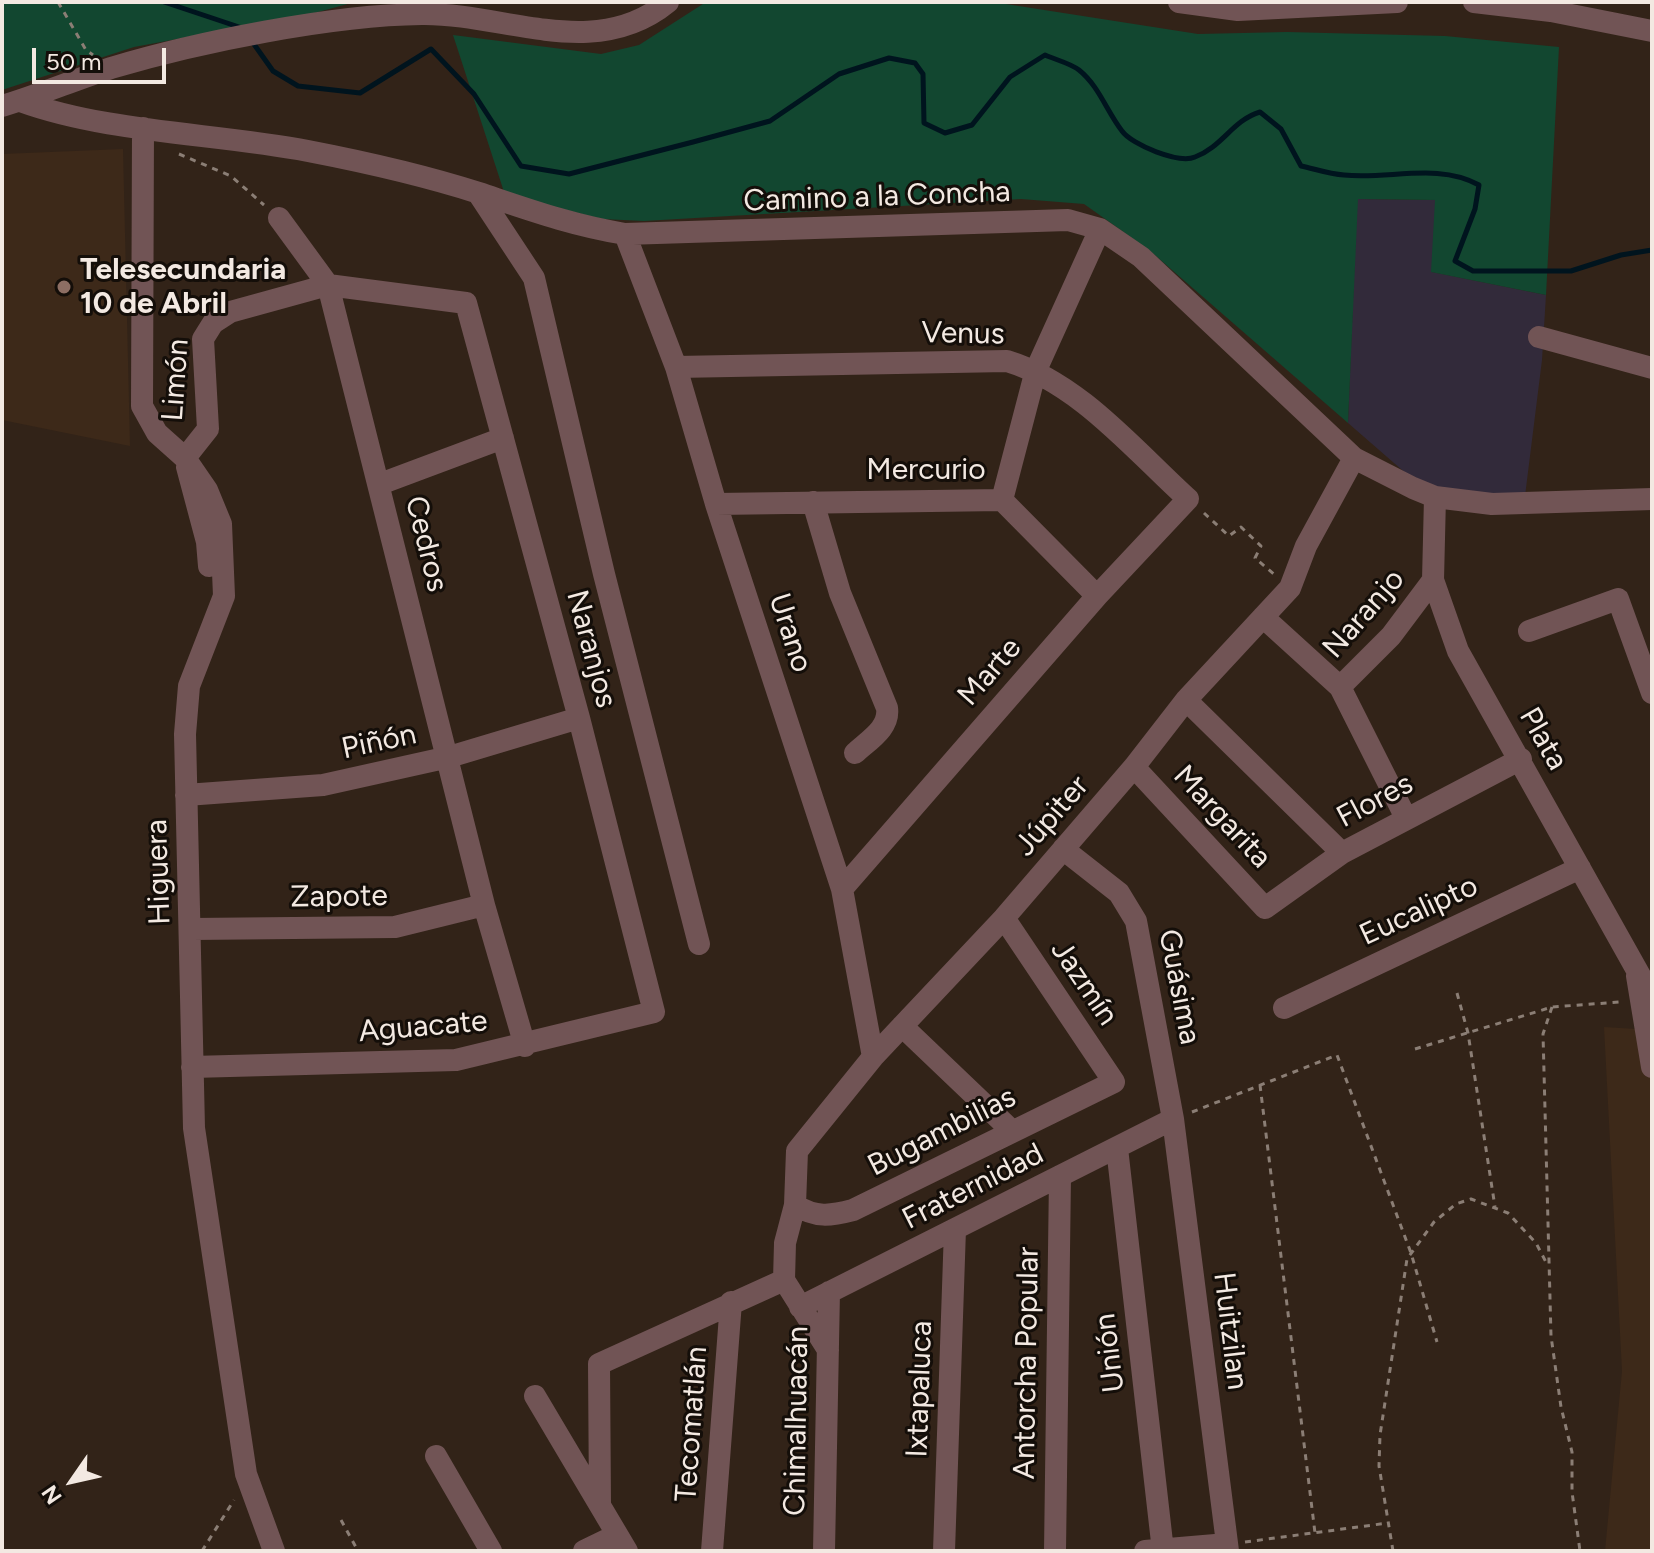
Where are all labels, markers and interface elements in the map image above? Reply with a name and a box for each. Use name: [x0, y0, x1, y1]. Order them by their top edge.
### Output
scale bar: [36, 32, 170, 82]
text: 50 m: [46, 47, 102, 76]
street label: Camino a la Concha: [743, 174, 1011, 220]
place label: Telesecundaria 10 de Abril: [80, 252, 286, 322]
marker: Telesecundaria 10 de Abril: [55, 278, 73, 296]
street label: Venus: [921, 315, 1005, 353]
street label: Limón: [155, 338, 197, 422]
street label: Mercurio: [866, 452, 986, 488]
street label: Cedros: [397, 493, 455, 595]
street label: Naranjo: [1316, 562, 1412, 666]
street label: Naranjos: [558, 586, 624, 712]
street label: Urano: [760, 589, 820, 677]
street label: Marte: [951, 631, 1029, 713]
street label: Plata: [1511, 701, 1575, 777]
street label: Piñón: [338, 717, 420, 767]
street label: Margarita: [1165, 758, 1279, 876]
street label: Flores: [1331, 766, 1419, 836]
street label: Júpiter: [1007, 768, 1097, 864]
street label: Higuera: [139, 819, 179, 925]
street label: Eucalipto: [1354, 868, 1484, 954]
street label: Zapote: [290, 878, 388, 916]
street label: Guásima: [1150, 926, 1208, 1048]
street label: Jazmín: [1043, 934, 1125, 1032]
street label: Aguacate: [357, 1003, 489, 1051]
street label: Bugambilias: [862, 1079, 1022, 1185]
street label: Fraternidad: [896, 1136, 1050, 1238]
street label: Antorcha Popular: [1007, 1246, 1047, 1480]
street label: Huitzilan: [1205, 1270, 1255, 1392]
street label: Unión: [1087, 1312, 1133, 1394]
street label: Ixtapaluca: [900, 1320, 940, 1458]
street label: Chimalhuacán: [777, 1326, 817, 1516]
street label: Tecomatlán: [669, 1345, 715, 1503]
north arrow: [32, 1441, 112, 1521]
text: N: [36, 1480, 68, 1509]

